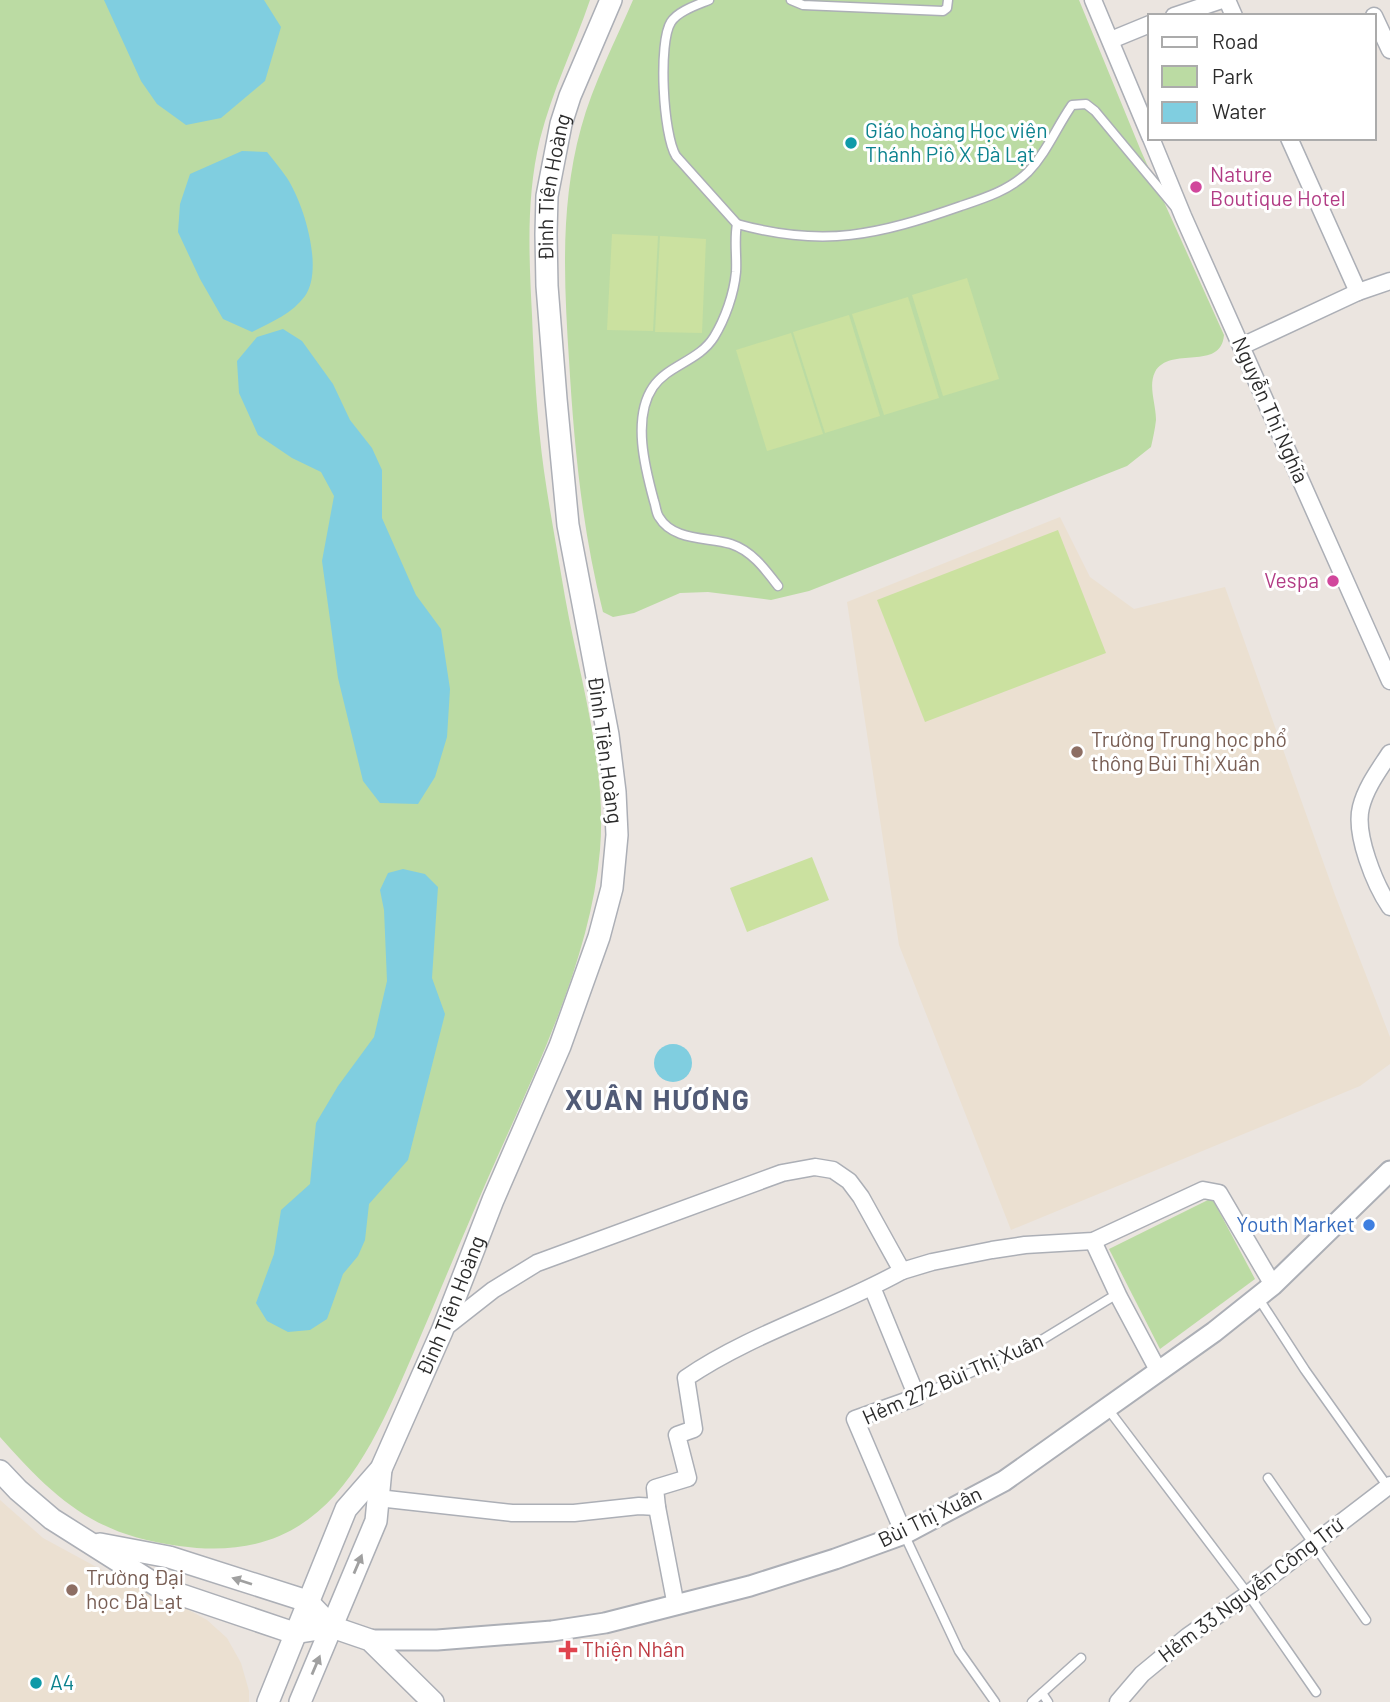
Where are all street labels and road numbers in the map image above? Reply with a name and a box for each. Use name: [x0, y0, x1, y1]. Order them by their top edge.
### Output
street label: Đinh Tiên Hoàng: [532, 110, 575, 261]
street label: Nguyễn Thị Nghĩa: [1228, 332, 1315, 486]
street label: Đinh Tiên Hoàng: [584, 674, 629, 825]
street label: Đinh Tiên Hoàng: [410, 1232, 489, 1379]
street label: Hẻm 272 Bùi Thị Xuân: [858, 1326, 1047, 1429]
street label: Bùi Thị Xuân: [873, 1480, 985, 1551]
street label: Hẻm 33 Nguyễn Công Trứ: [1152, 1511, 1348, 1667]

